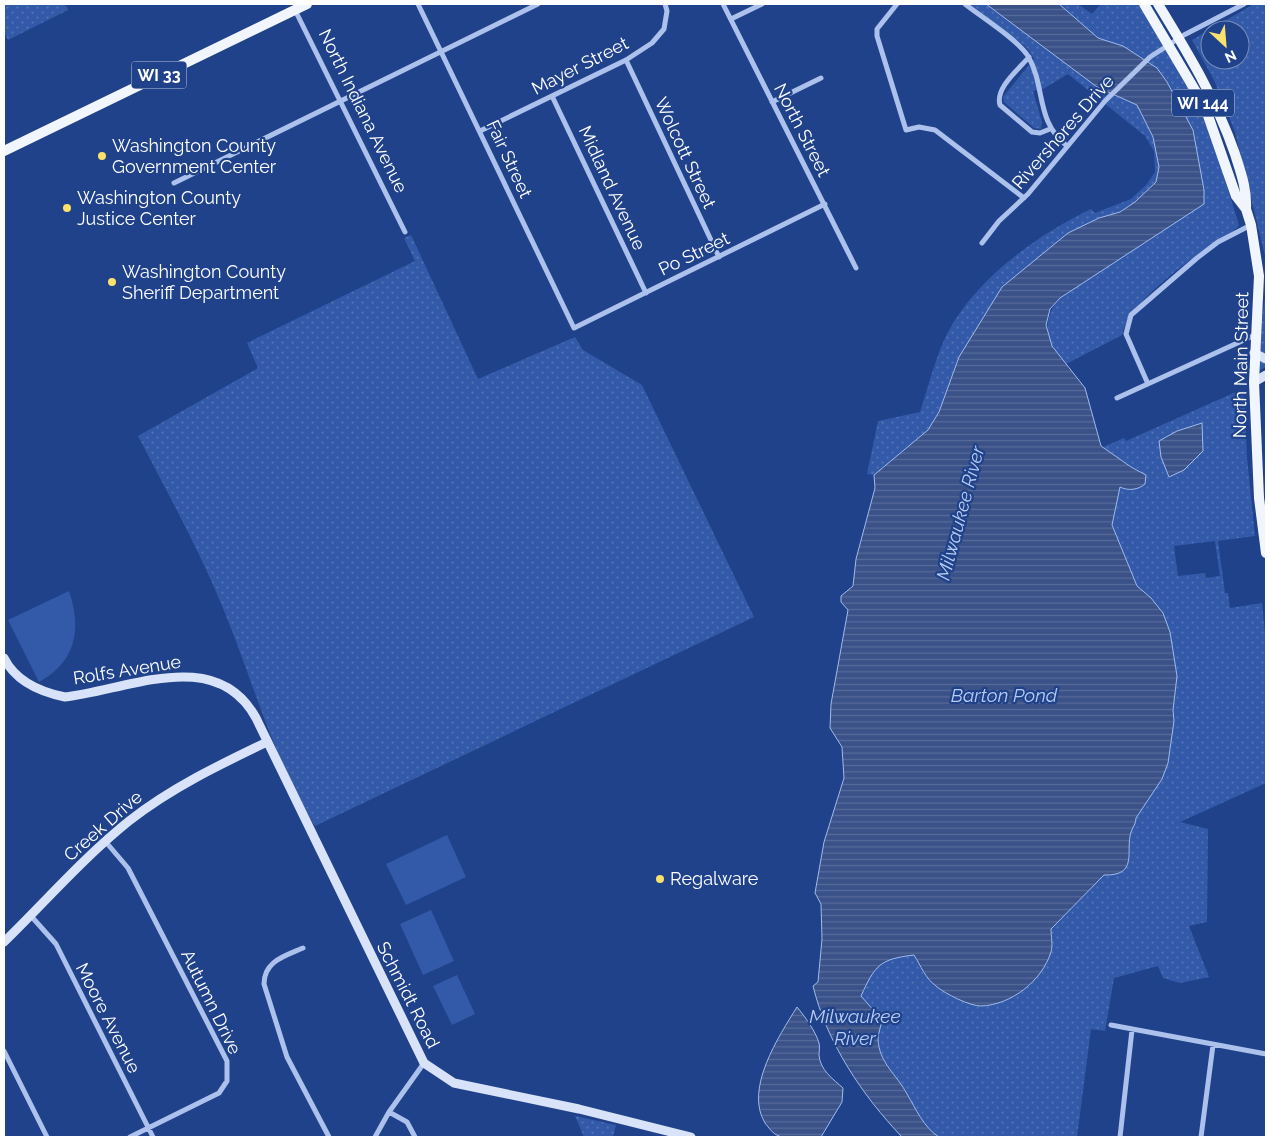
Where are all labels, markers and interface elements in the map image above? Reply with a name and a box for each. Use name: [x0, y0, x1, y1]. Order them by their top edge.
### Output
north arrow: [1200, 20, 1250, 70]
street label: North Indiana Avenue: [315, 26, 412, 196]
street label: Mayer Street: [528, 32, 632, 99]
text: N: [1222, 47, 1239, 66]
road number: WI 33: [132, 62, 186, 88]
street label: Rivershores Drive: [1007, 70, 1118, 193]
street label: North Street: [770, 80, 835, 180]
road number: WI 144: [1172, 90, 1234, 116]
street label: Wolcott Street: [651, 94, 720, 212]
street label: Fair Street: [482, 116, 537, 201]
street label: Midland Avenue: [575, 122, 651, 254]
place label: Washington County Government Center: [112, 135, 277, 177]
marker: Washington County Government Center: [96, 150, 108, 162]
place label: Washington County Justice Center: [77, 187, 241, 229]
marker: Washington County Justice Center: [61, 202, 73, 214]
street label: Po Street: [655, 227, 733, 280]
place label: Washington County Sheriff Department: [122, 261, 286, 303]
marker: Washington County Sheriff Department: [106, 276, 118, 288]
street label: North Main Street: [1229, 292, 1252, 438]
water label: Milwaukee River: [932, 442, 989, 582]
street label: Rolfs Avenue: [71, 651, 183, 688]
water label: Barton Pond: [951, 684, 1058, 706]
street label: Creek Drive: [59, 786, 146, 865]
place label: Regalware: [670, 868, 759, 889]
marker: Regalware: [654, 873, 666, 885]
street label: Schmidt Road: [373, 938, 444, 1052]
street label: Autumn Drive: [177, 946, 246, 1058]
street label: Moore Avenue: [72, 959, 145, 1077]
water label: Milwaukee River: [809, 1005, 901, 1049]

